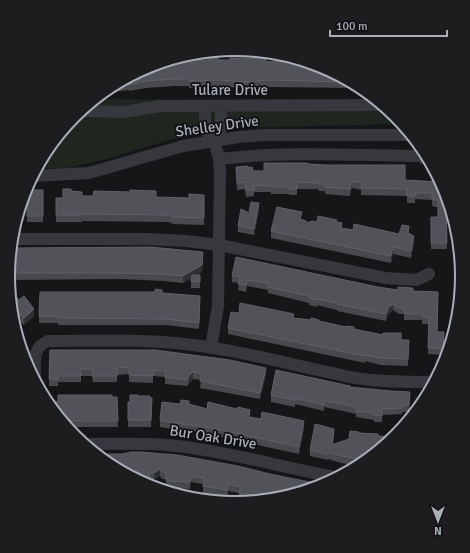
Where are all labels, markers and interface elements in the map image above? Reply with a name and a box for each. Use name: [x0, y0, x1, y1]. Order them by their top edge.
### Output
scale bar: [330, 12, 447, 38]
text: 100 m: [336, 19, 368, 34]
street label: Tulare Drive: [192, 81, 268, 99]
street label: Shelley Drive: [174, 111, 260, 141]
street label: Bur Oak Drive: [168, 421, 258, 453]
north arrow: [418, 501, 458, 541]
text: N: [434, 524, 442, 537]

